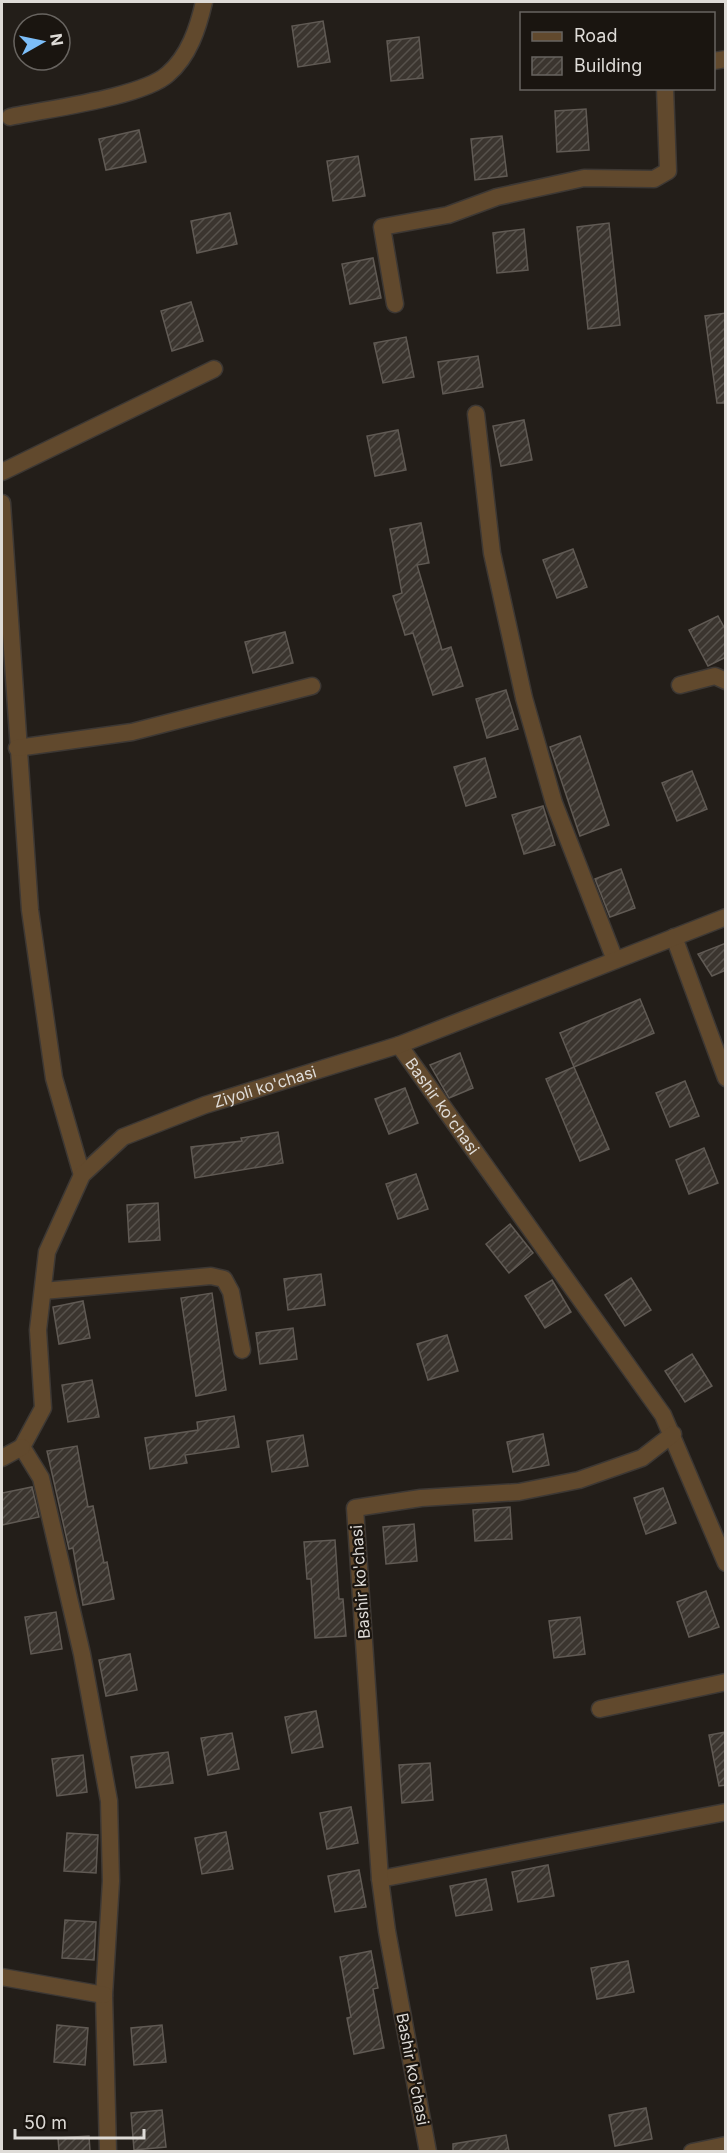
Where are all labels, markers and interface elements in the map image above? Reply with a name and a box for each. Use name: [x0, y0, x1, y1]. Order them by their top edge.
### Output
north arrow: [12, 12, 72, 72]
legend: [520, 12, 715, 90]
text: Road: [574, 25, 617, 46]
text: N: [46, 32, 68, 47]
text: Building: [574, 55, 642, 76]
street label: Bashir ko'chasi: [401, 1054, 484, 1158]
street label: Ziyoli ko'chasi: [211, 1061, 319, 1112]
street label: Bashir ko'chasi: [346, 1524, 374, 1640]
street label: Bashir ko'chasi: [392, 2011, 434, 2127]
scale bar: [15, 2102, 144, 2140]
text: 50 m: [24, 2112, 67, 2133]

